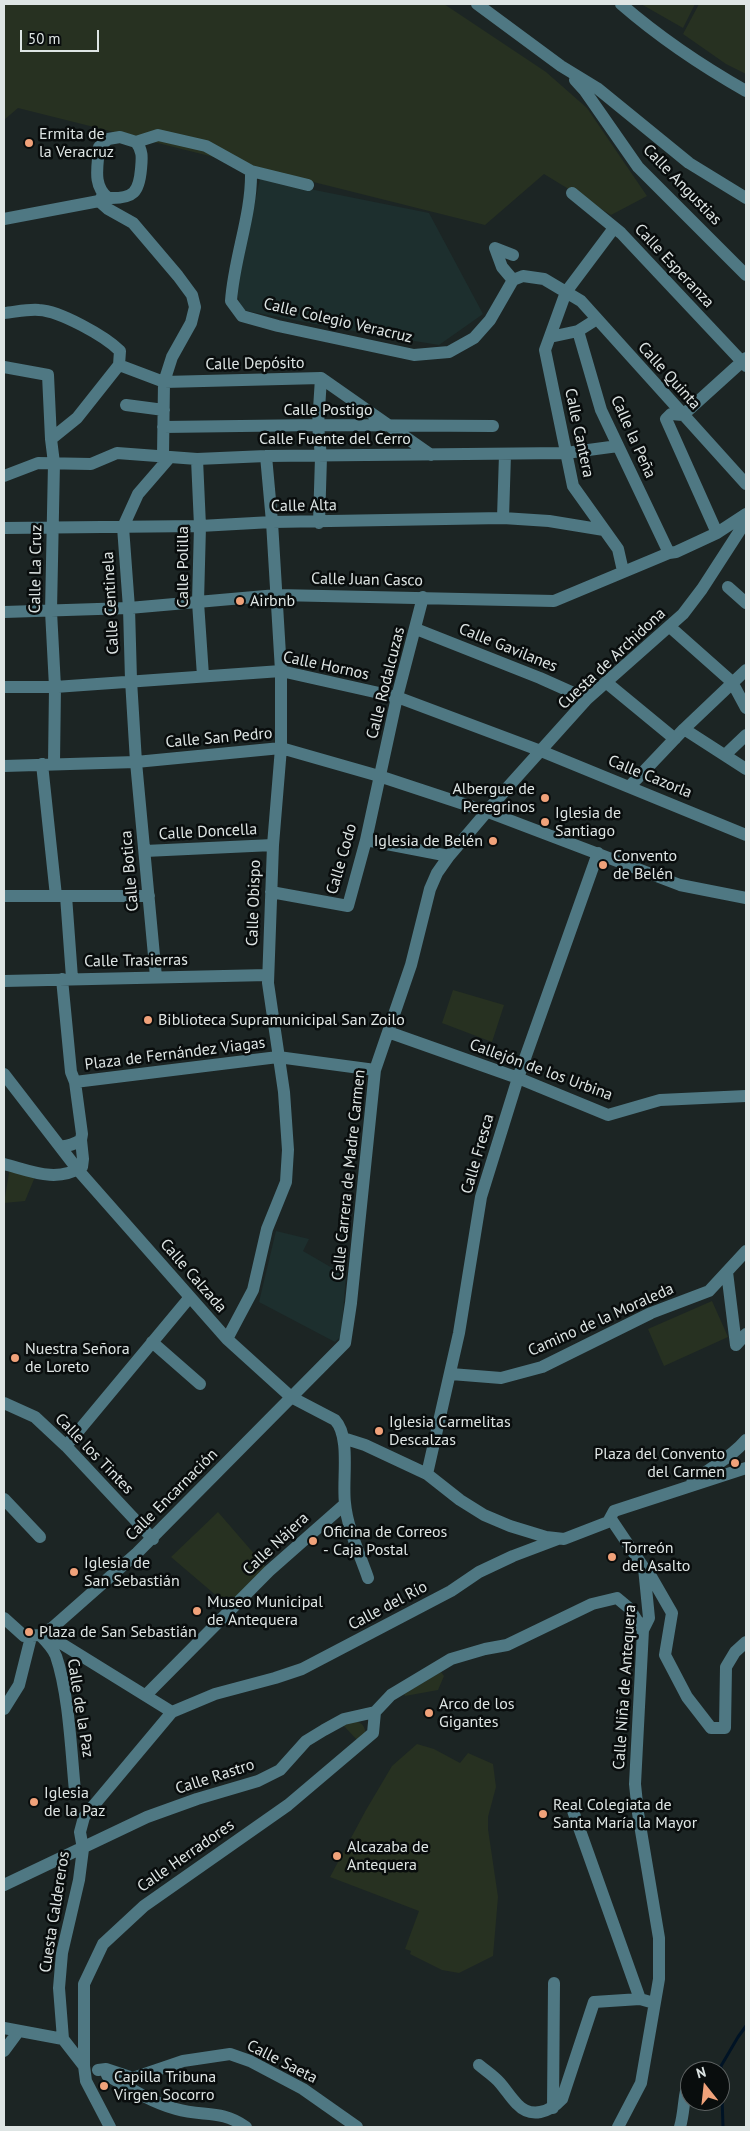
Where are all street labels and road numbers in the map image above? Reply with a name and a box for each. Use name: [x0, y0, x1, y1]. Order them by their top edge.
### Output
street label: Calle Angustias: [639, 141, 725, 229]
street label: Calle Esperanza: [630, 220, 718, 312]
street label: Calle Colegio Veracruz: [262, 295, 414, 347]
street label: Calle Quinta: [634, 338, 704, 414]
street label: Calle Depósito: [205, 354, 305, 374]
street label: Calle Cantera: [560, 387, 598, 479]
street label: Calle la Peña: [606, 393, 660, 481]
street label: Calle Postigo: [283, 400, 373, 420]
street label: Calle Fuente del Cerro: [259, 429, 411, 449]
street label: Calle Alta: [271, 496, 337, 516]
street label: Calle La Cruz: [26, 524, 46, 614]
street label: Calle Polilla: [173, 526, 193, 608]
street label: Calle Centinela: [99, 551, 123, 655]
street label: Calle Juan Casco: [311, 569, 423, 591]
street label: Cuesta de Archidona: [554, 604, 670, 714]
street label: Calle Gavilanes: [456, 620, 560, 676]
street label: Calle Rodalcuzas: [363, 625, 409, 741]
street label: Calle Hornos: [281, 648, 371, 684]
street label: Calle San Pedro: [165, 724, 273, 752]
street label: Calle Cazorla: [605, 751, 695, 803]
street label: Calle Doncella: [158, 820, 258, 844]
street label: Calle Codo: [323, 821, 361, 897]
street label: Calle Botica: [117, 830, 143, 912]
street label: Calle Obispo: [243, 859, 265, 947]
street label: Calle Trasierras: [84, 950, 188, 972]
street label: Plaza de Fernández Viagas: [84, 1033, 266, 1075]
street label: Callejón de los Urbina: [467, 1035, 615, 1105]
street label: Calle Carrera de Madre Carmen: [328, 1068, 370, 1282]
street label: Calle Fresca: [457, 1112, 499, 1196]
street label: Calle Calzada: [156, 1235, 230, 1317]
street label: Camino de la Moraleda: [525, 1279, 677, 1361]
street label: Calle los Tintes: [51, 1410, 137, 1498]
street label: Calle Encarnación: [122, 1445, 222, 1545]
street label: Calle Nájera: [239, 1509, 313, 1579]
street label: Calle del Río: [345, 1577, 431, 1635]
street label: Calle Niña de Antequera: [610, 1604, 640, 1770]
street label: Calle de la Paz: [63, 1657, 97, 1759]
street label: Calle Rastro: [173, 1755, 257, 1799]
street label: Calle Herradores: [134, 1816, 238, 1896]
street label: Cuesta Caldereros: [36, 1850, 74, 1974]
street label: Calle Saeta: [244, 2036, 320, 2088]

